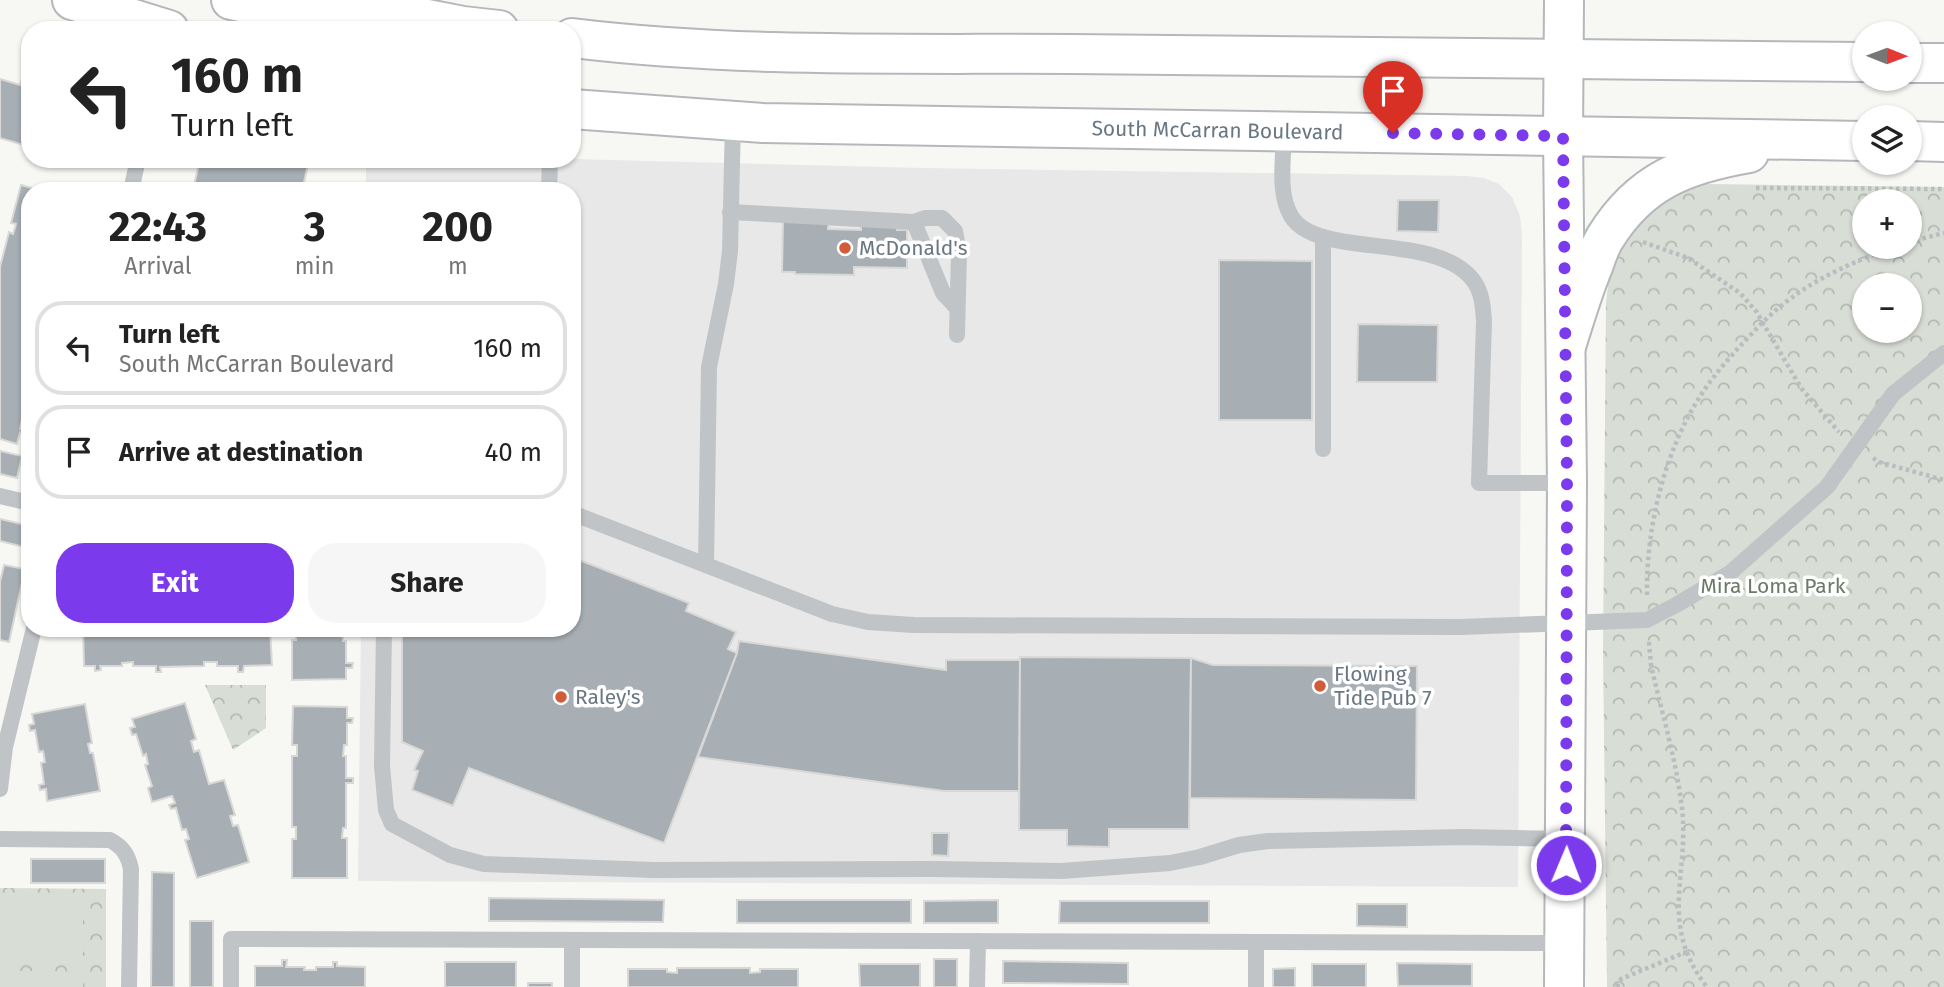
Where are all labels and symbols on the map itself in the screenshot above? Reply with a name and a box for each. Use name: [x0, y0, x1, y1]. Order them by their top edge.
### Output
north arrow: [1852, 21, 1922, 91]
pin: [1363, 61, 1423, 133]
street label: South McCarran Boulevard: [1091, 115, 1344, 145]
place label: McDonald's: [859, 235, 968, 261]
marker: McDonald's: [837, 240, 853, 256]
park label: Mira Loma Park: [1700, 573, 1846, 599]
place label: Flowing Tide Pub 7: [1334, 661, 1432, 711]
marker: Flowing Tide Pub 7: [1312, 678, 1328, 694]
place label: Raley's: [575, 684, 641, 710]
marker: Raley's: [553, 689, 569, 705]
position arrow: [1529, 828, 1603, 902]

